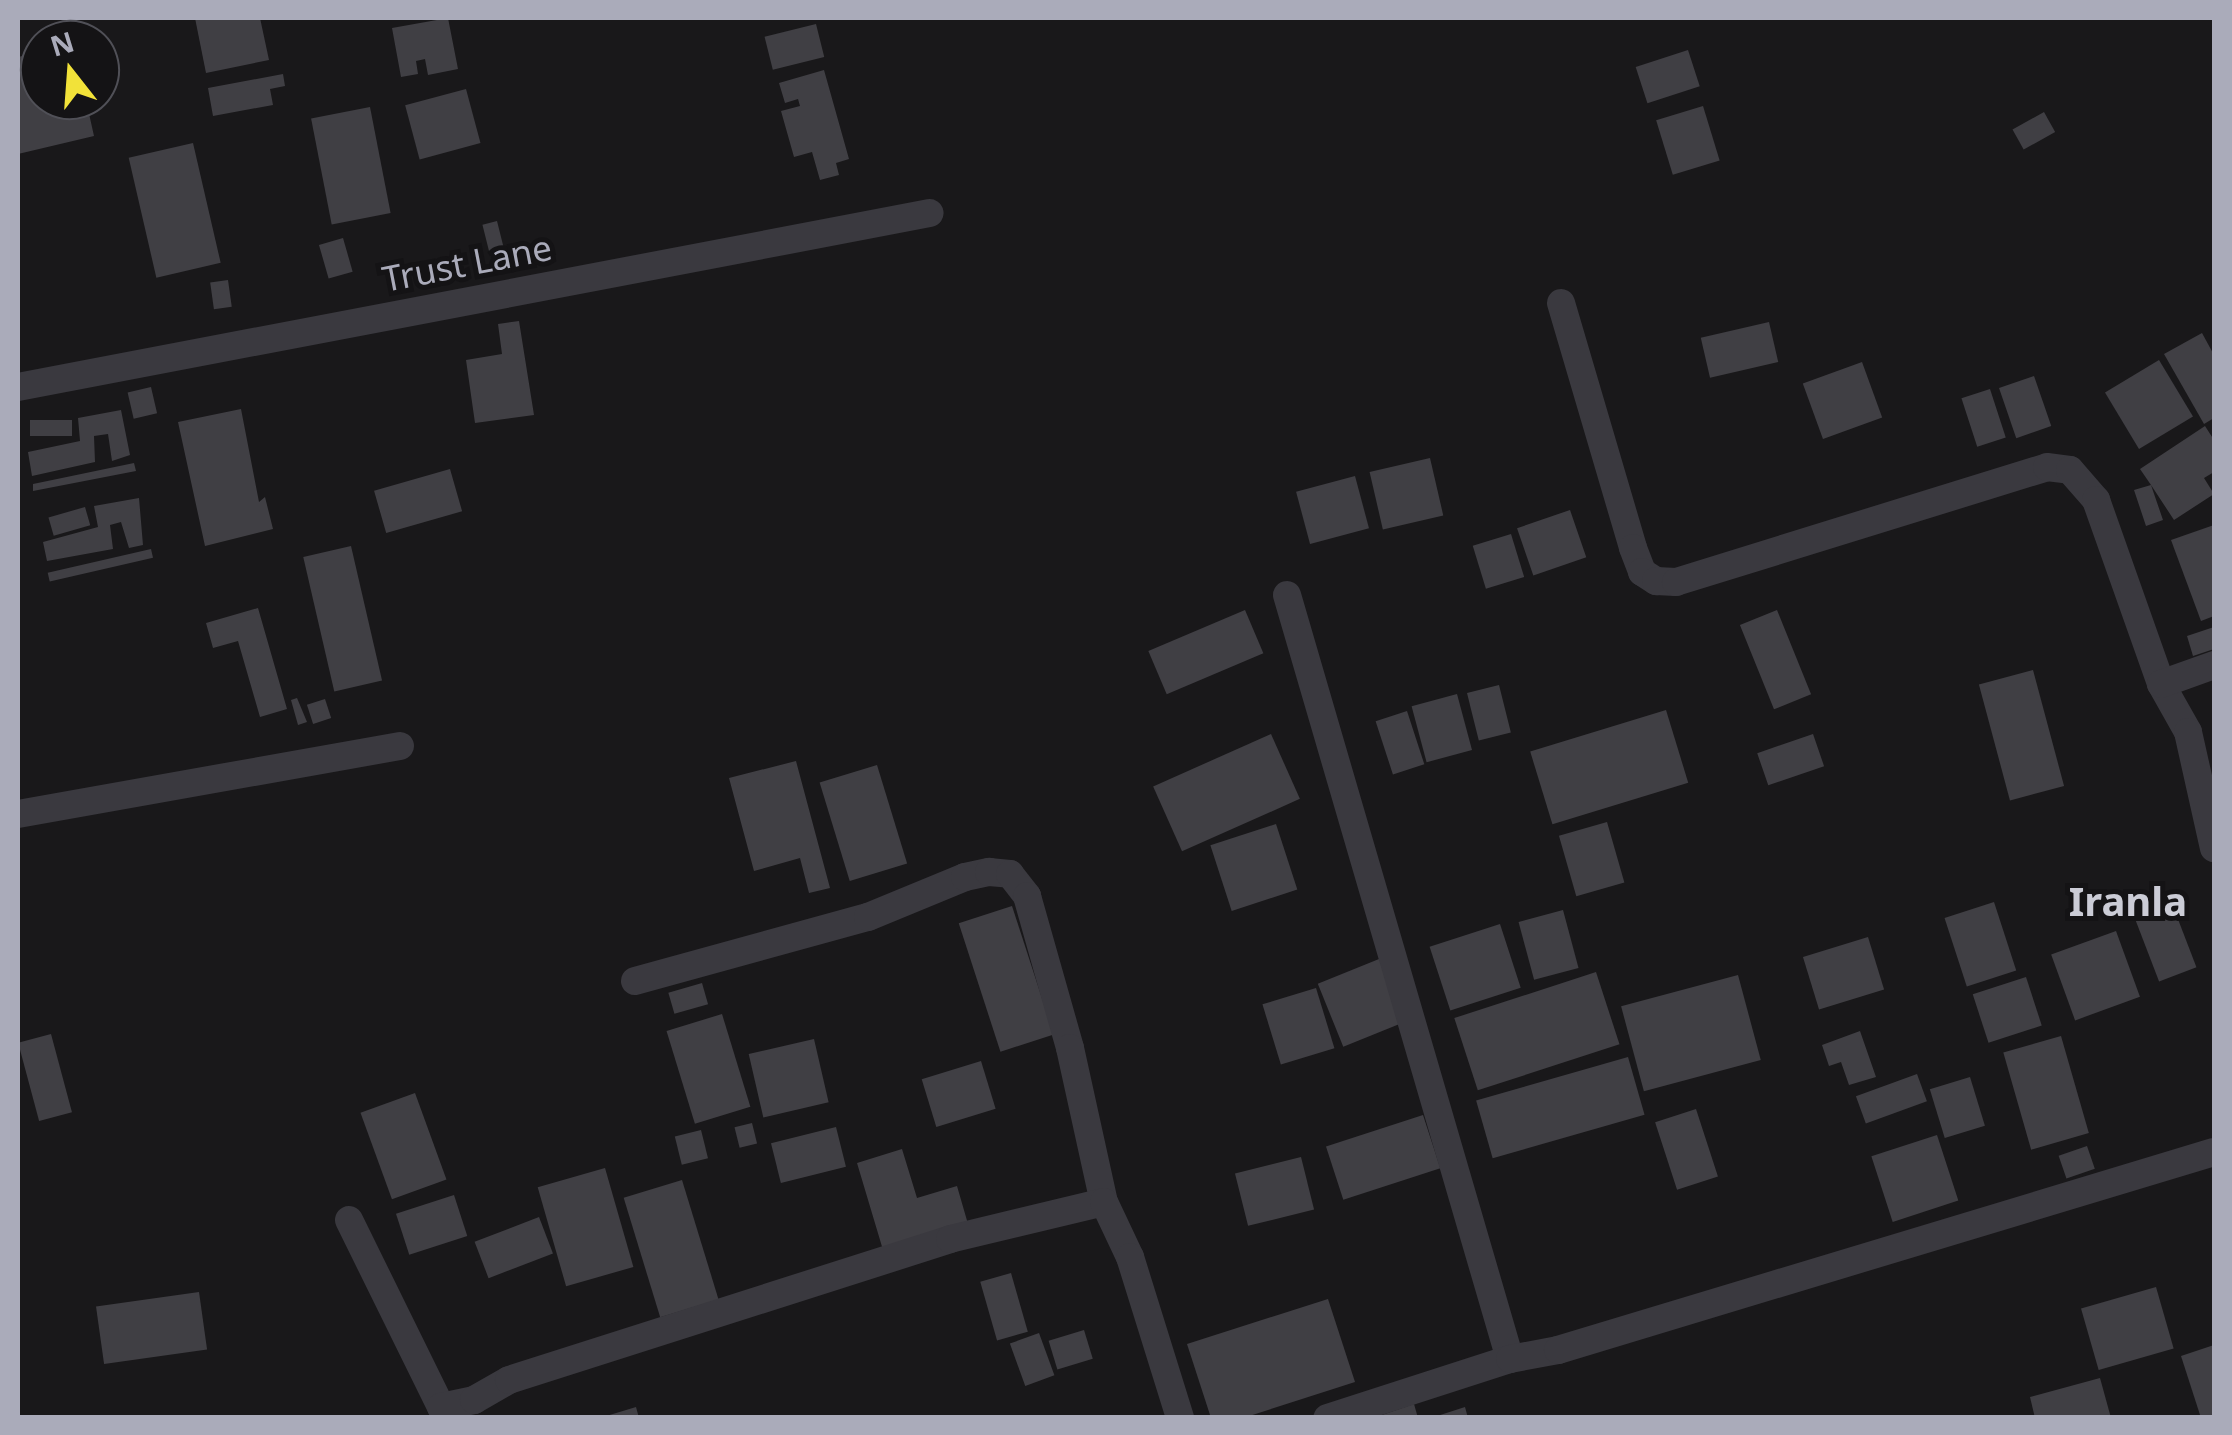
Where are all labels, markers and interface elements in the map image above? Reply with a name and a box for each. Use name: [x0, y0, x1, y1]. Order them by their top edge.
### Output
north arrow: [20, 20, 120, 120]
text: N: [45, 22, 78, 65]
street label: Trust Lane: [379, 226, 555, 300]
district label: Iranla: [2069, 877, 2187, 925]

